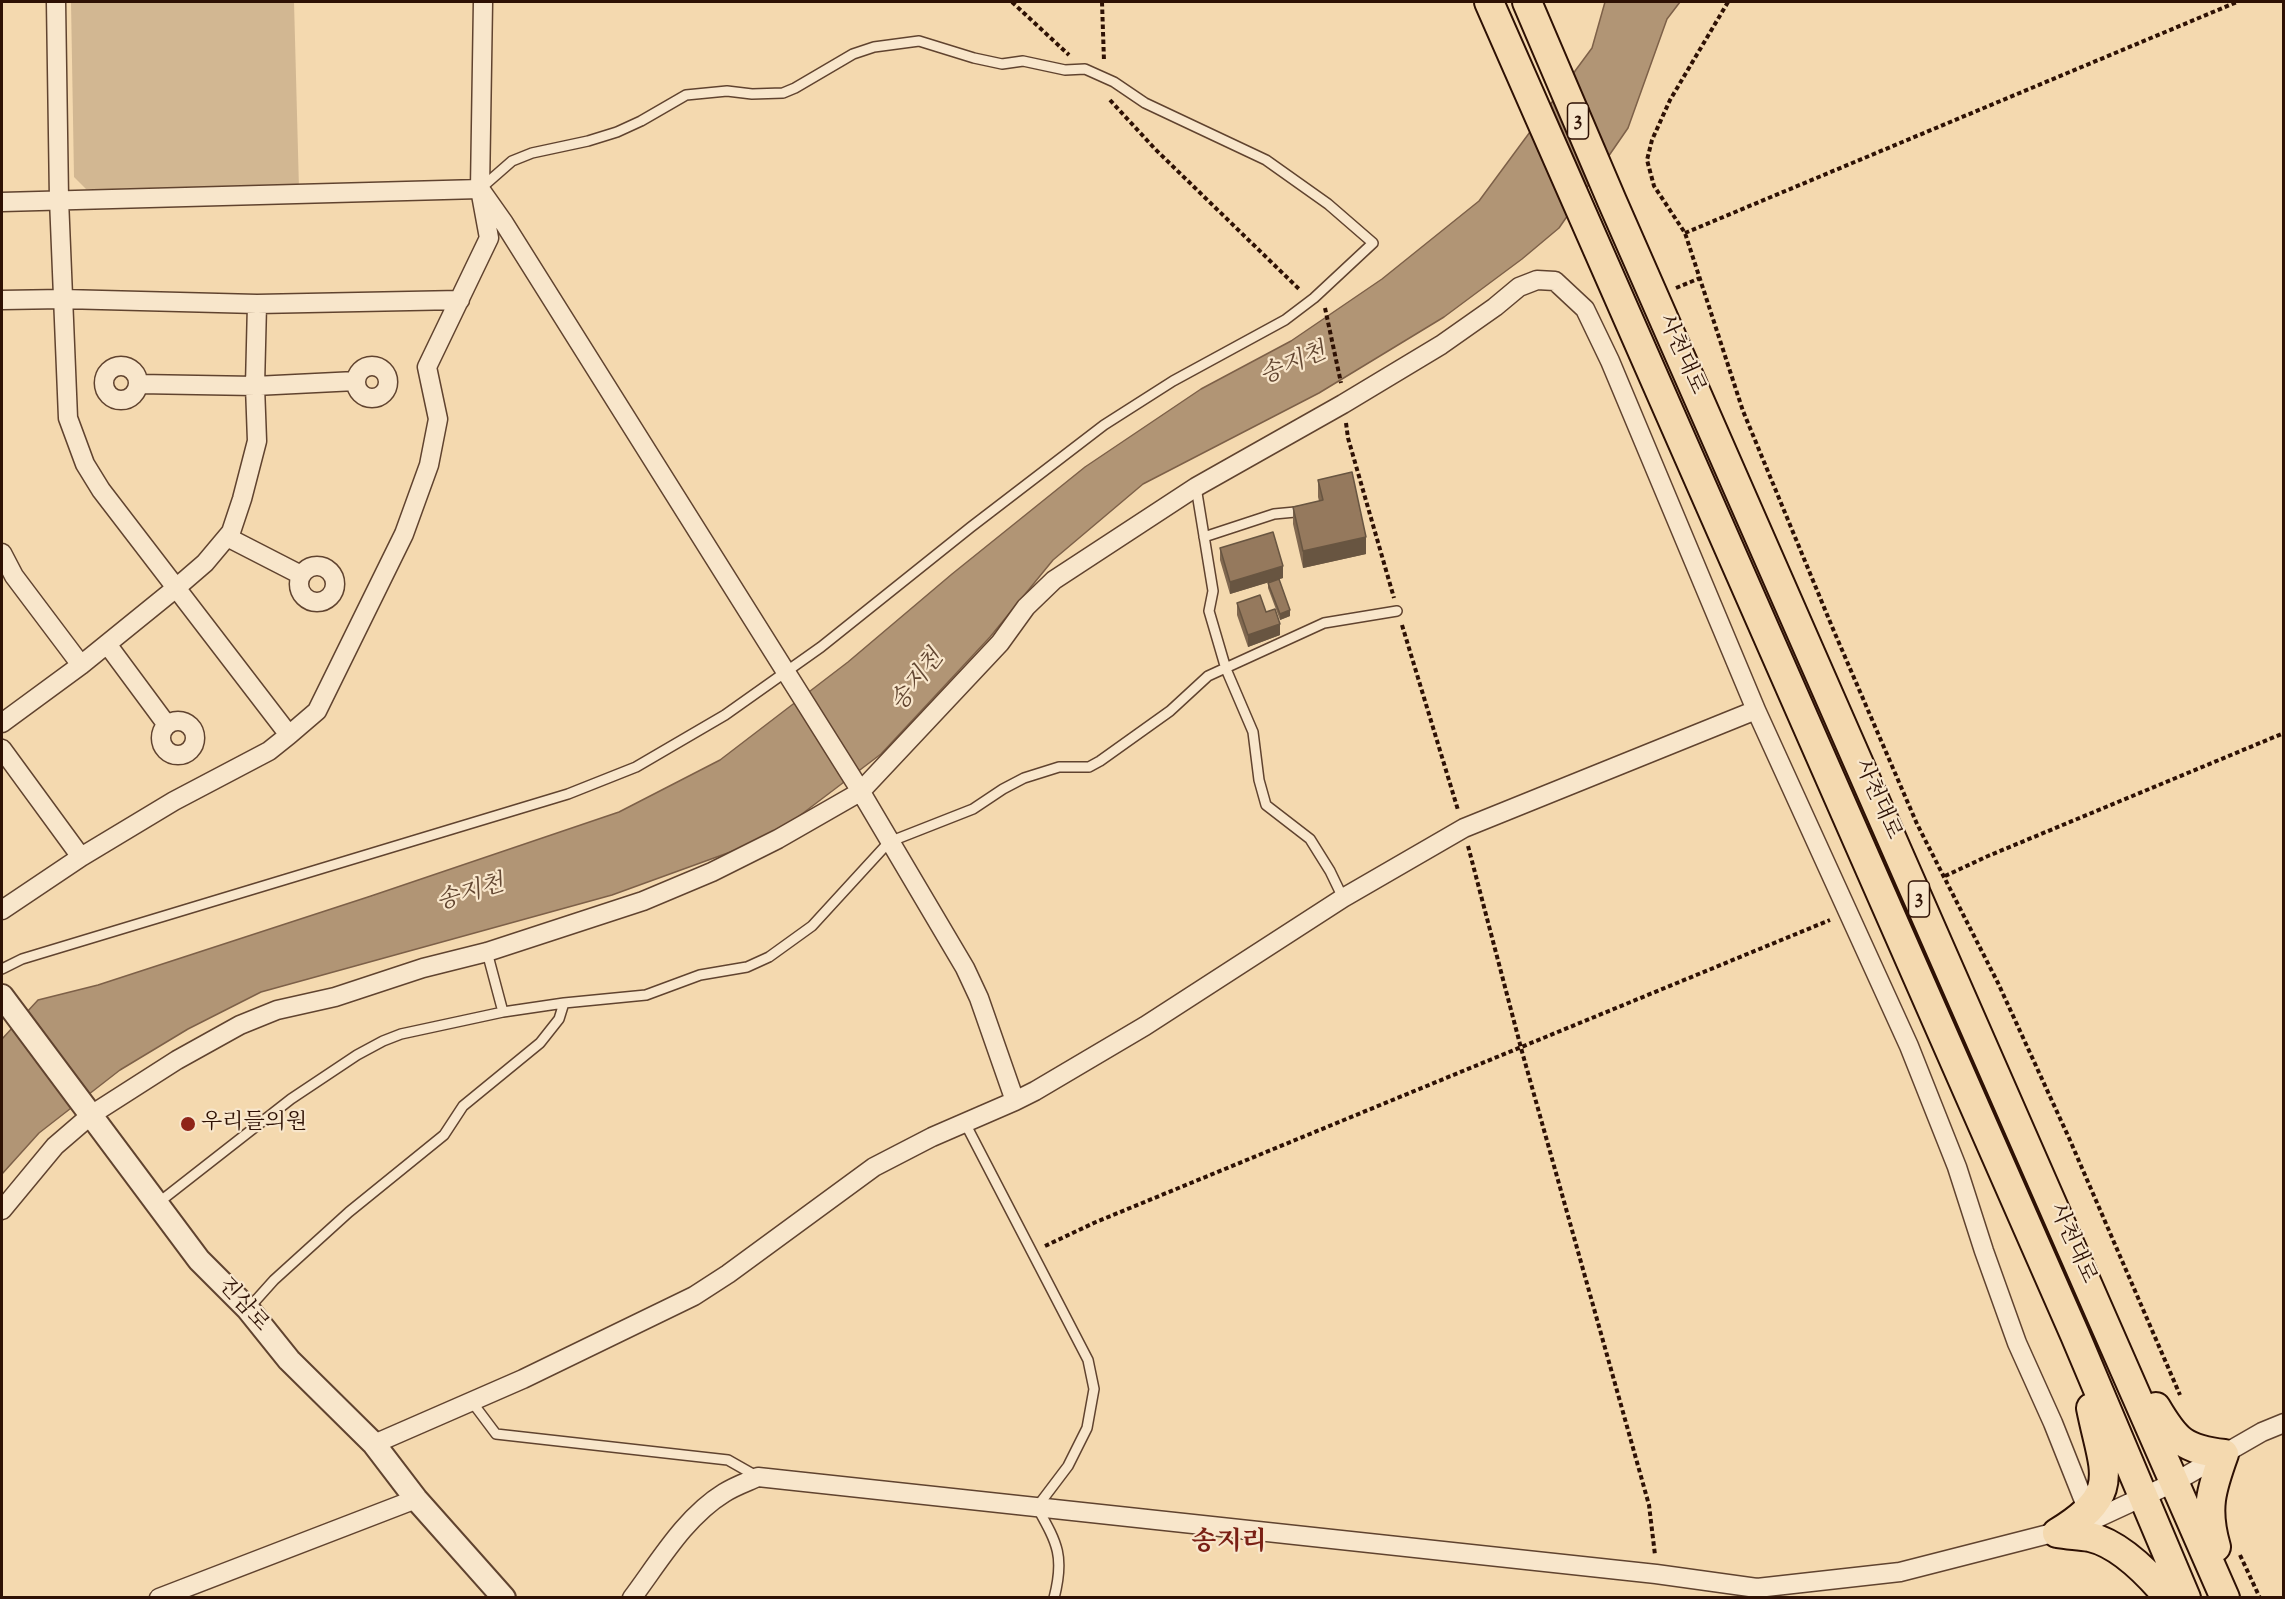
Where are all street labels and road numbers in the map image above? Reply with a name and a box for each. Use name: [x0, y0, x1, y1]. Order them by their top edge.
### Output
road number: 3: [1568, 103, 1588, 139]
street label: 사천대로: [1651, 311, 1709, 399]
street label: 사천대로: [1847, 756, 1905, 844]
road number: 3: [1908, 881, 1930, 917]
street label: 사천대로: [2042, 1200, 2100, 1288]
street label: 진삼로: [211, 1273, 273, 1339]

